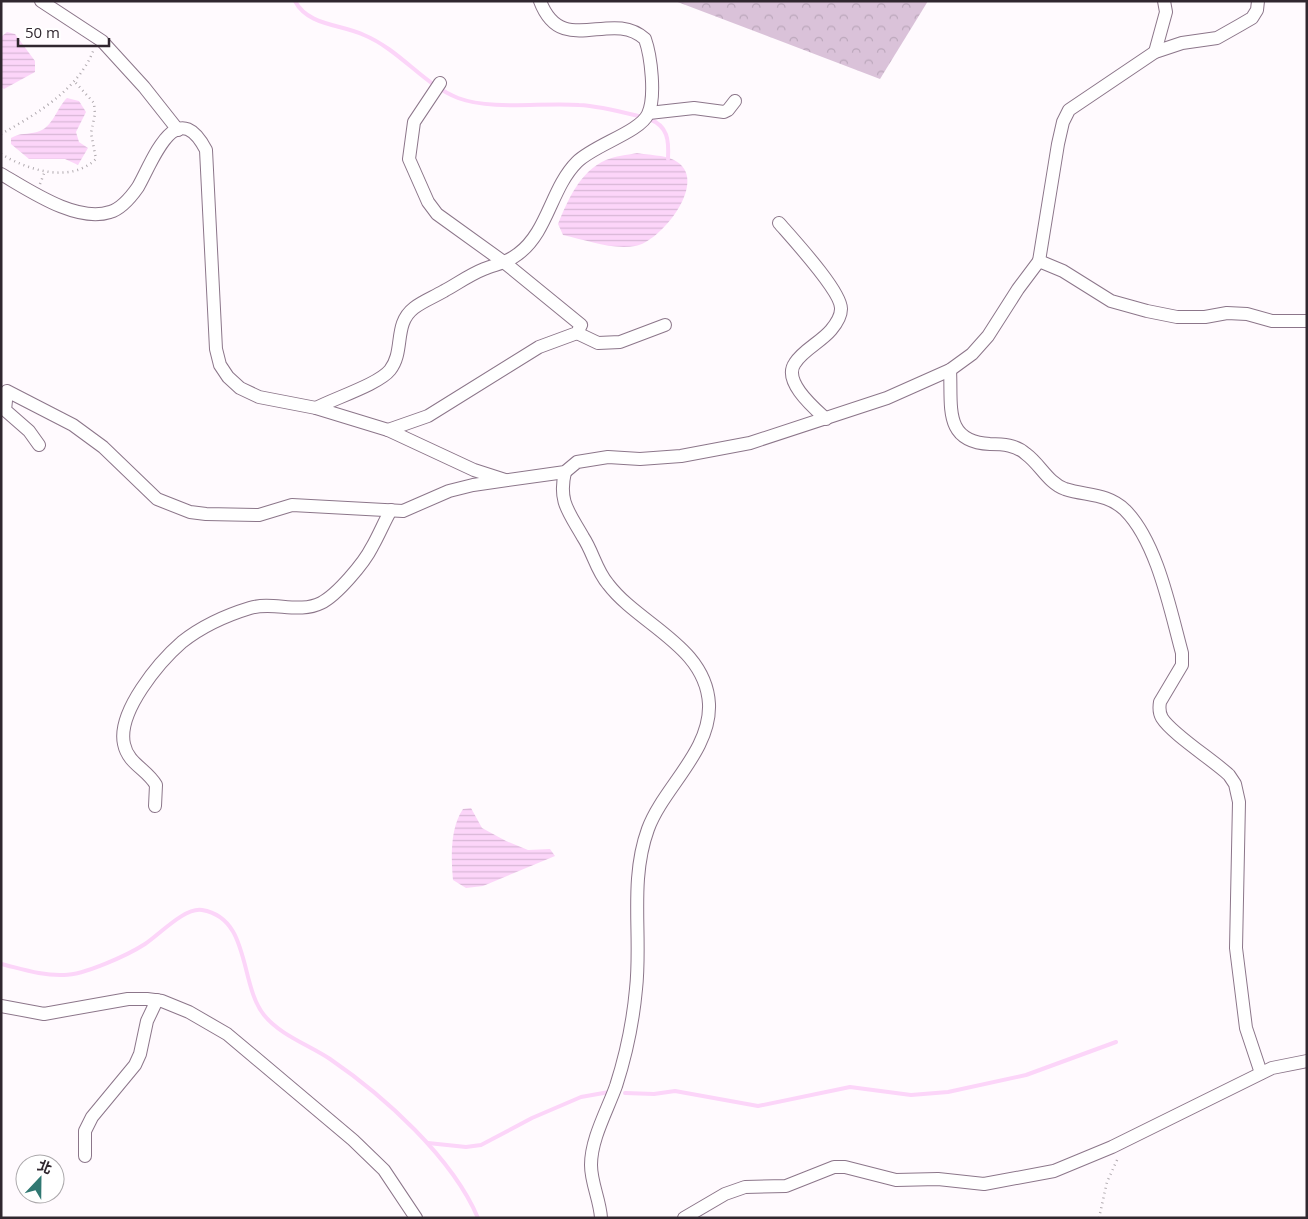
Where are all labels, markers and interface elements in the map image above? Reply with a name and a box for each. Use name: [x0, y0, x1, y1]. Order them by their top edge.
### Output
scale bar: [18, 15, 109, 47]
text: 50 m: [25, 22, 60, 42]
north arrow: [15, 1154, 65, 1204]
text: 北: [35, 1155, 55, 1178]

